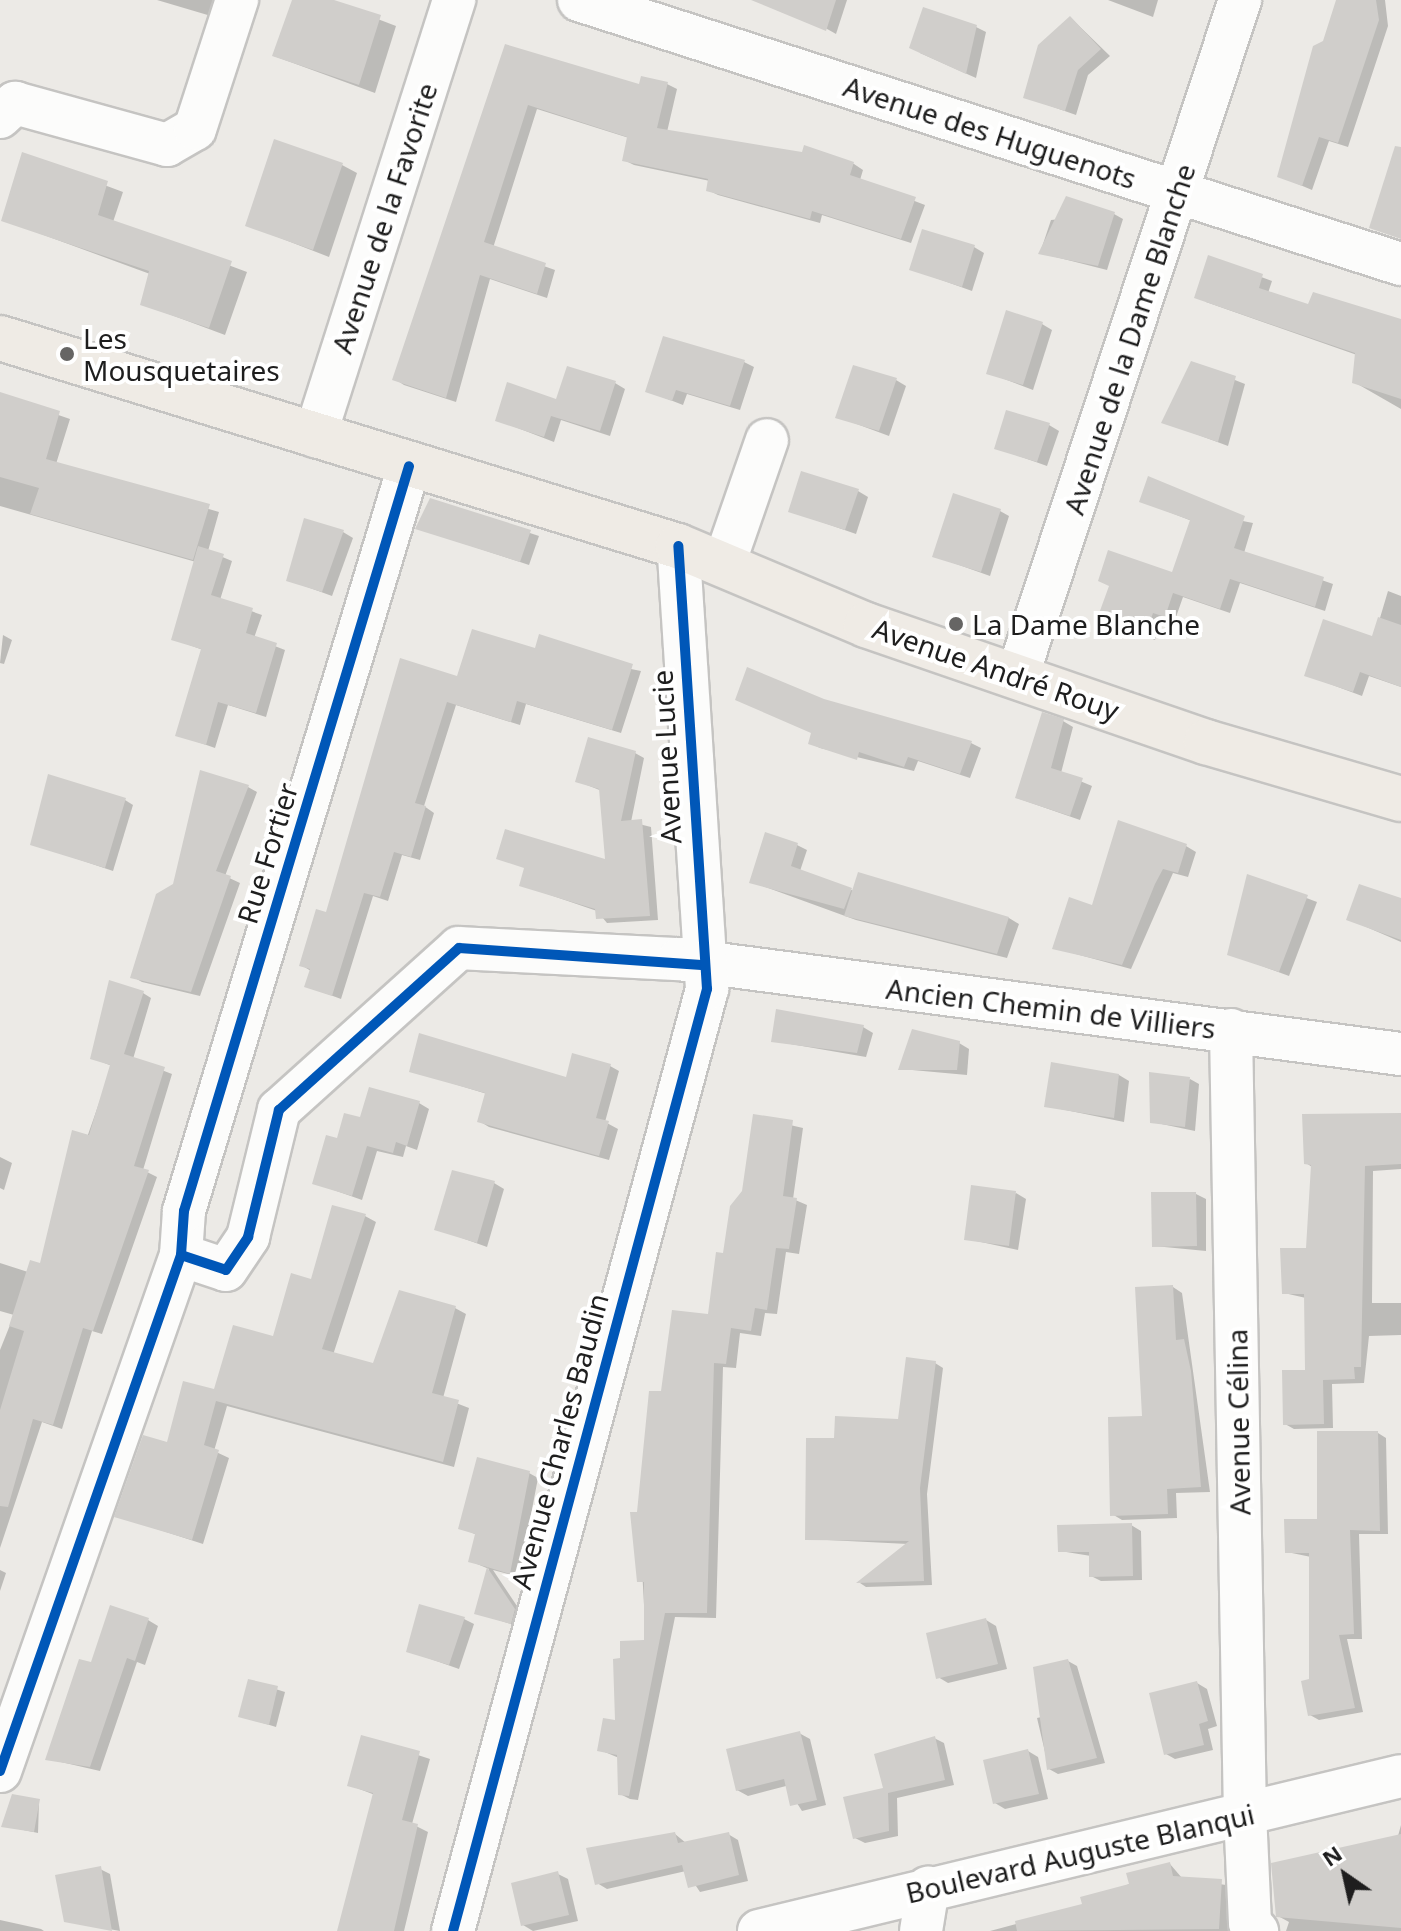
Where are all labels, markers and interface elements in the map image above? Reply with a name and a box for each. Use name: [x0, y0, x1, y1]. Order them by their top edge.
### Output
street label: Avenue des Huguenots: [840, 69, 1140, 195]
street label: Avenue de la Favorite: [324, 79, 444, 357]
street label: Avenue de la Dame Blanche: [1056, 160, 1202, 518]
place label: Les Mousquetaires: [83, 321, 280, 387]
marker: Les Mousquetaires: [58, 345, 76, 363]
place label: La Dame Blanche: [972, 607, 1200, 641]
street label: Avenue André Rouy: [869, 611, 1123, 727]
marker: La Dame Blanche: [947, 615, 965, 633]
street label: Avenue Lucie: [645, 669, 687, 845]
street label: Rue Fortier: [230, 779, 304, 927]
street label: Ancien Chemin de Villiers: [884, 971, 1218, 1045]
street label: Avenue Charles Baudin: [503, 1290, 615, 1592]
street label: Avenue Célina: [1220, 1328, 1256, 1516]
street label: Boulevard Auguste Blanqui: [902, 1796, 1258, 1910]
north arrow: [1305, 1835, 1385, 1915]
text: N: [1316, 1838, 1347, 1873]

